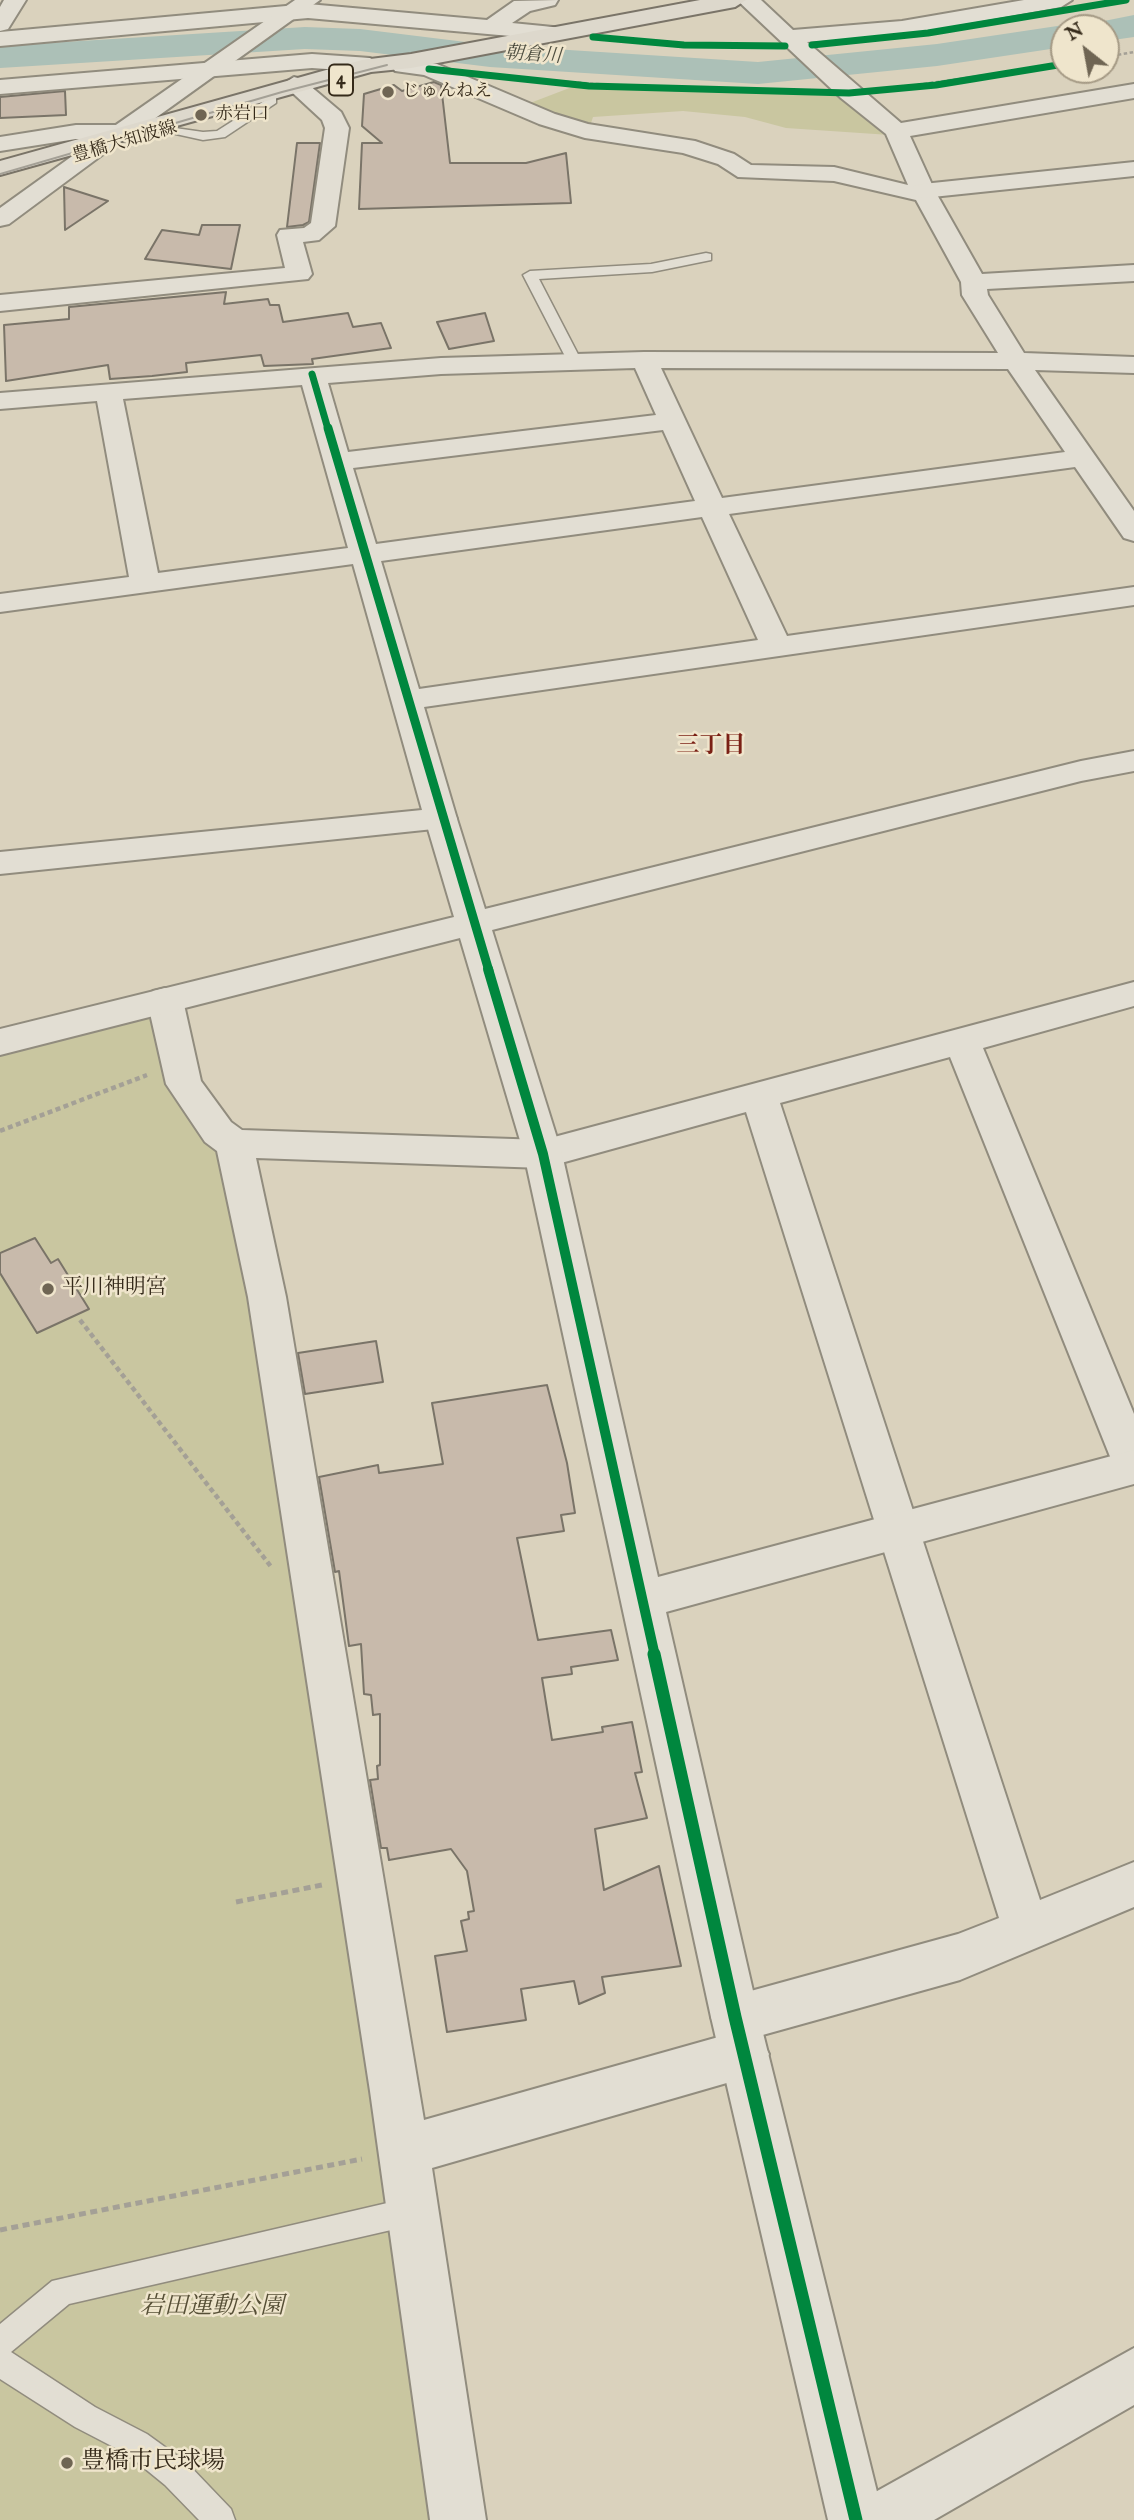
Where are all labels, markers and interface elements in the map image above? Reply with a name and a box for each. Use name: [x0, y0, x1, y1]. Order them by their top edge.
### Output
north arrow: [1050, 14, 1120, 84]
text: N: [1062, 18, 1088, 47]
water label: 朝倉川: [504, 43, 562, 69]
road number: 4: [329, 64, 353, 96]
place label: じゅんねえ: [402, 81, 492, 103]
marker: じゅんねえ: [380, 84, 396, 100]
place label: 赤岩口: [215, 104, 269, 126]
marker: 赤岩口: [193, 107, 209, 123]
street label: 豊橋大知波線: [70, 118, 180, 168]
district label: 三丁目: [677, 733, 745, 761]
place label: 平川神明宮: [62, 1276, 167, 1302]
marker: 平川神明宮: [40, 1281, 56, 1297]
park label: 岩田運動公園: [140, 2294, 284, 2322]
place label: 豊橋市民球場: [81, 2449, 225, 2477]
marker: 豊橋市民球場: [59, 2455, 75, 2471]

